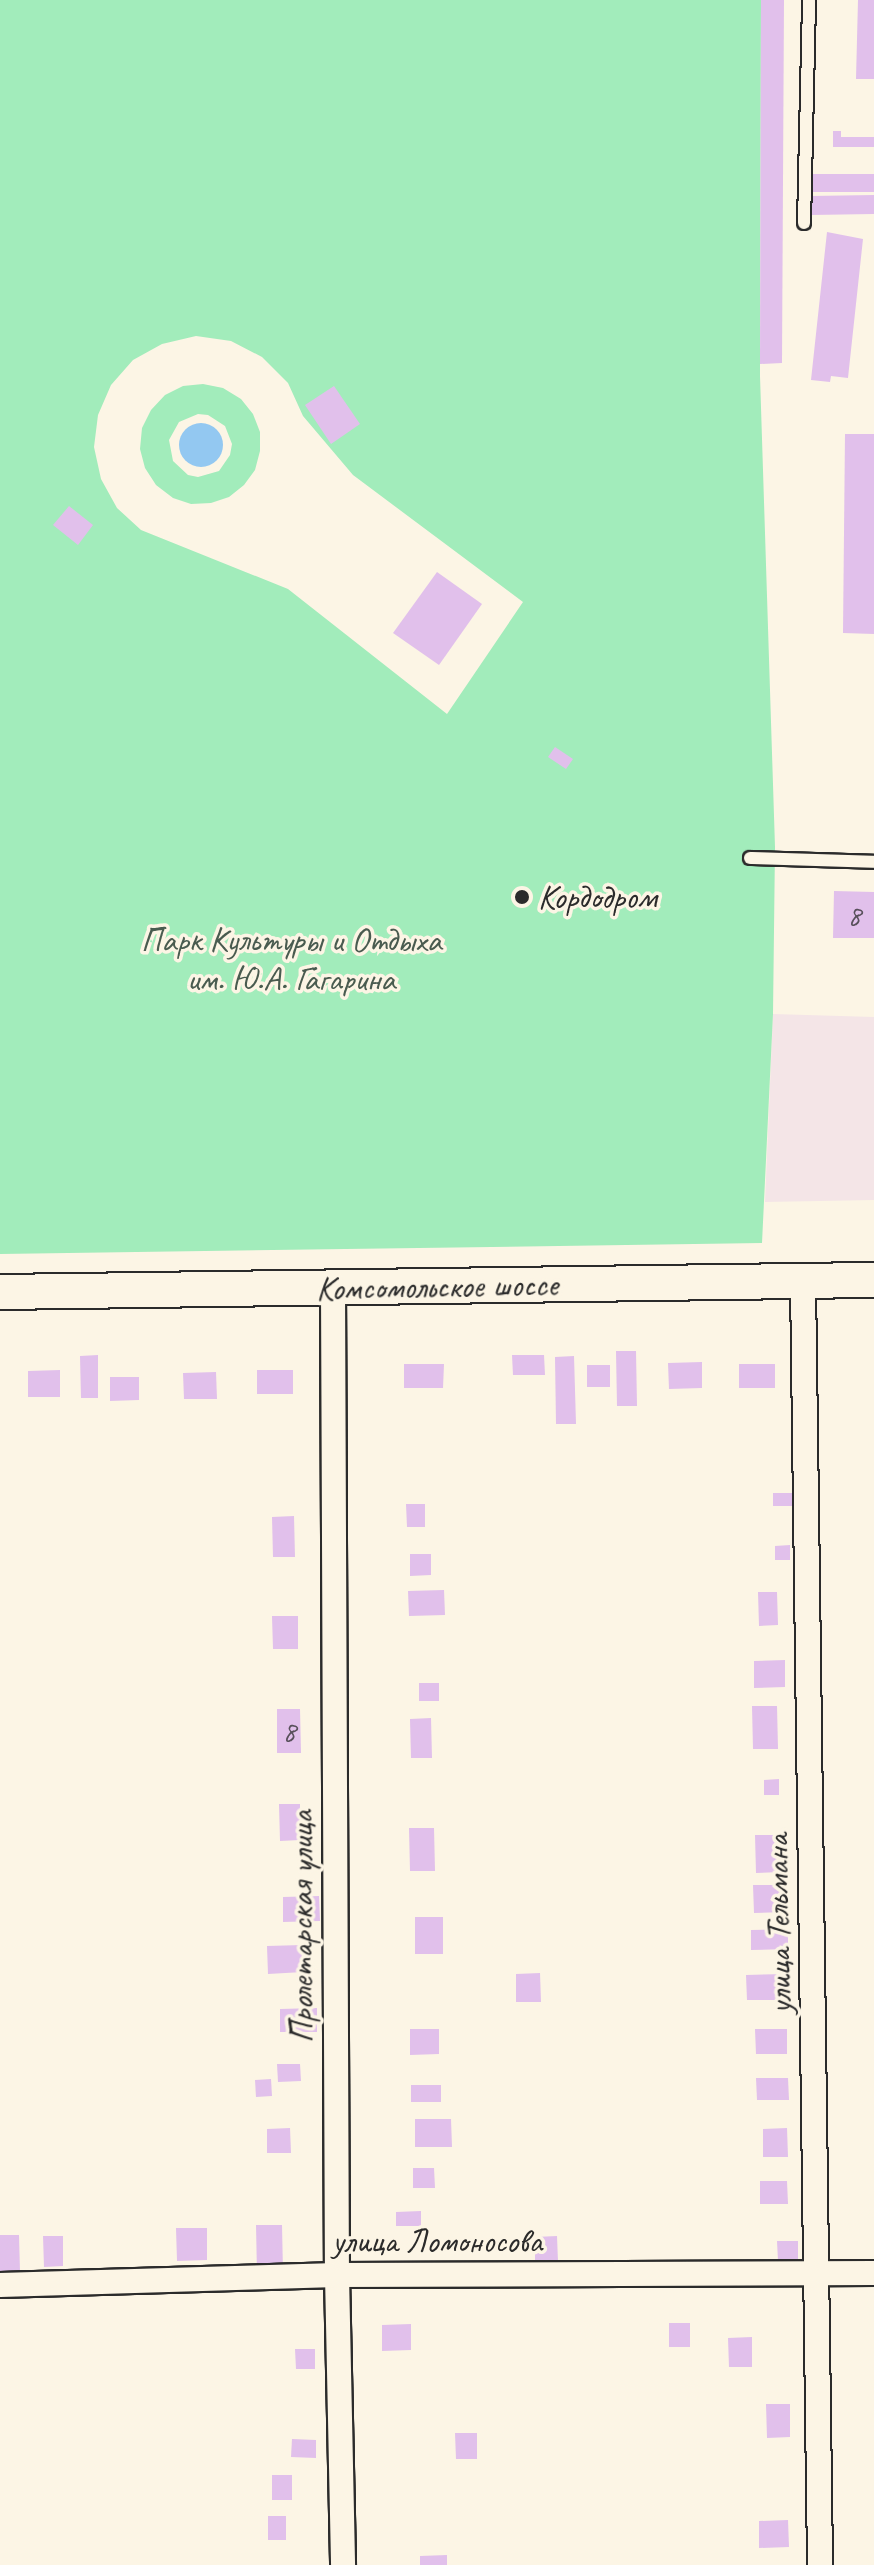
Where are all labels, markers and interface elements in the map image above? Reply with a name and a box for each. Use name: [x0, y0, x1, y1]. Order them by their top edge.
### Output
place label: Кордодром: [538, 877, 657, 917]
marker: Кордодром: [513, 888, 531, 906]
house number: 8: [847, 897, 861, 933]
park label: Парк Культуры и Отдыха им. Ю.А. Гагарина: [143, 919, 439, 998]
street label: Комсомольское шоссе: [315, 1263, 559, 1309]
house number: 8: [282, 1713, 296, 1749]
street label: Пролетарская улица: [281, 1809, 321, 2045]
street label: улица Тельмана: [756, 1835, 800, 2013]
street label: улица Ломоносова: [332, 2221, 542, 2261]

